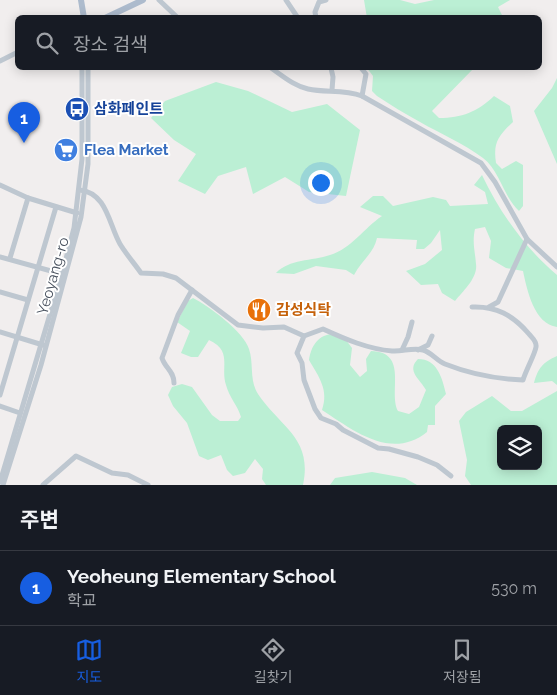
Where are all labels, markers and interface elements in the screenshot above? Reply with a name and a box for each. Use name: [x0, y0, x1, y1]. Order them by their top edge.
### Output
search box: [15, 15, 542, 70]
icon: search: [33, 29, 61, 57]
text: 장소 검색: [73, 33, 148, 55]
bus stop icon: 삼화페인트: [64, 96, 90, 122]
place label: 삼화페인트: [94, 100, 163, 118]
pin: 1: [8, 102, 40, 143]
supermarket icon: Flea Market: [53, 137, 79, 163]
place label: Flea Market: [84, 141, 169, 159]
your location: [308, 170, 334, 196]
street label: Yeoyang-ro: [33, 235, 73, 317]
restaurant icon: 감성식탁: [246, 297, 272, 323]
place label: 감성식탁: [276, 301, 331, 319]
map controls: [497, 425, 542, 470]
button: layers: [497, 425, 542, 470]
text: 주변: [20, 507, 59, 532]
text: Yeoheung Elementary School: [67, 565, 336, 587]
text: 1: [32, 579, 40, 598]
text: 530 m: [491, 579, 537, 598]
text: 학교: [67, 591, 96, 610]
tab: 지도: [75, 636, 103, 686]
tab: 길찾기: [254, 636, 292, 686]
tab: 저장됨: [443, 636, 482, 686]

